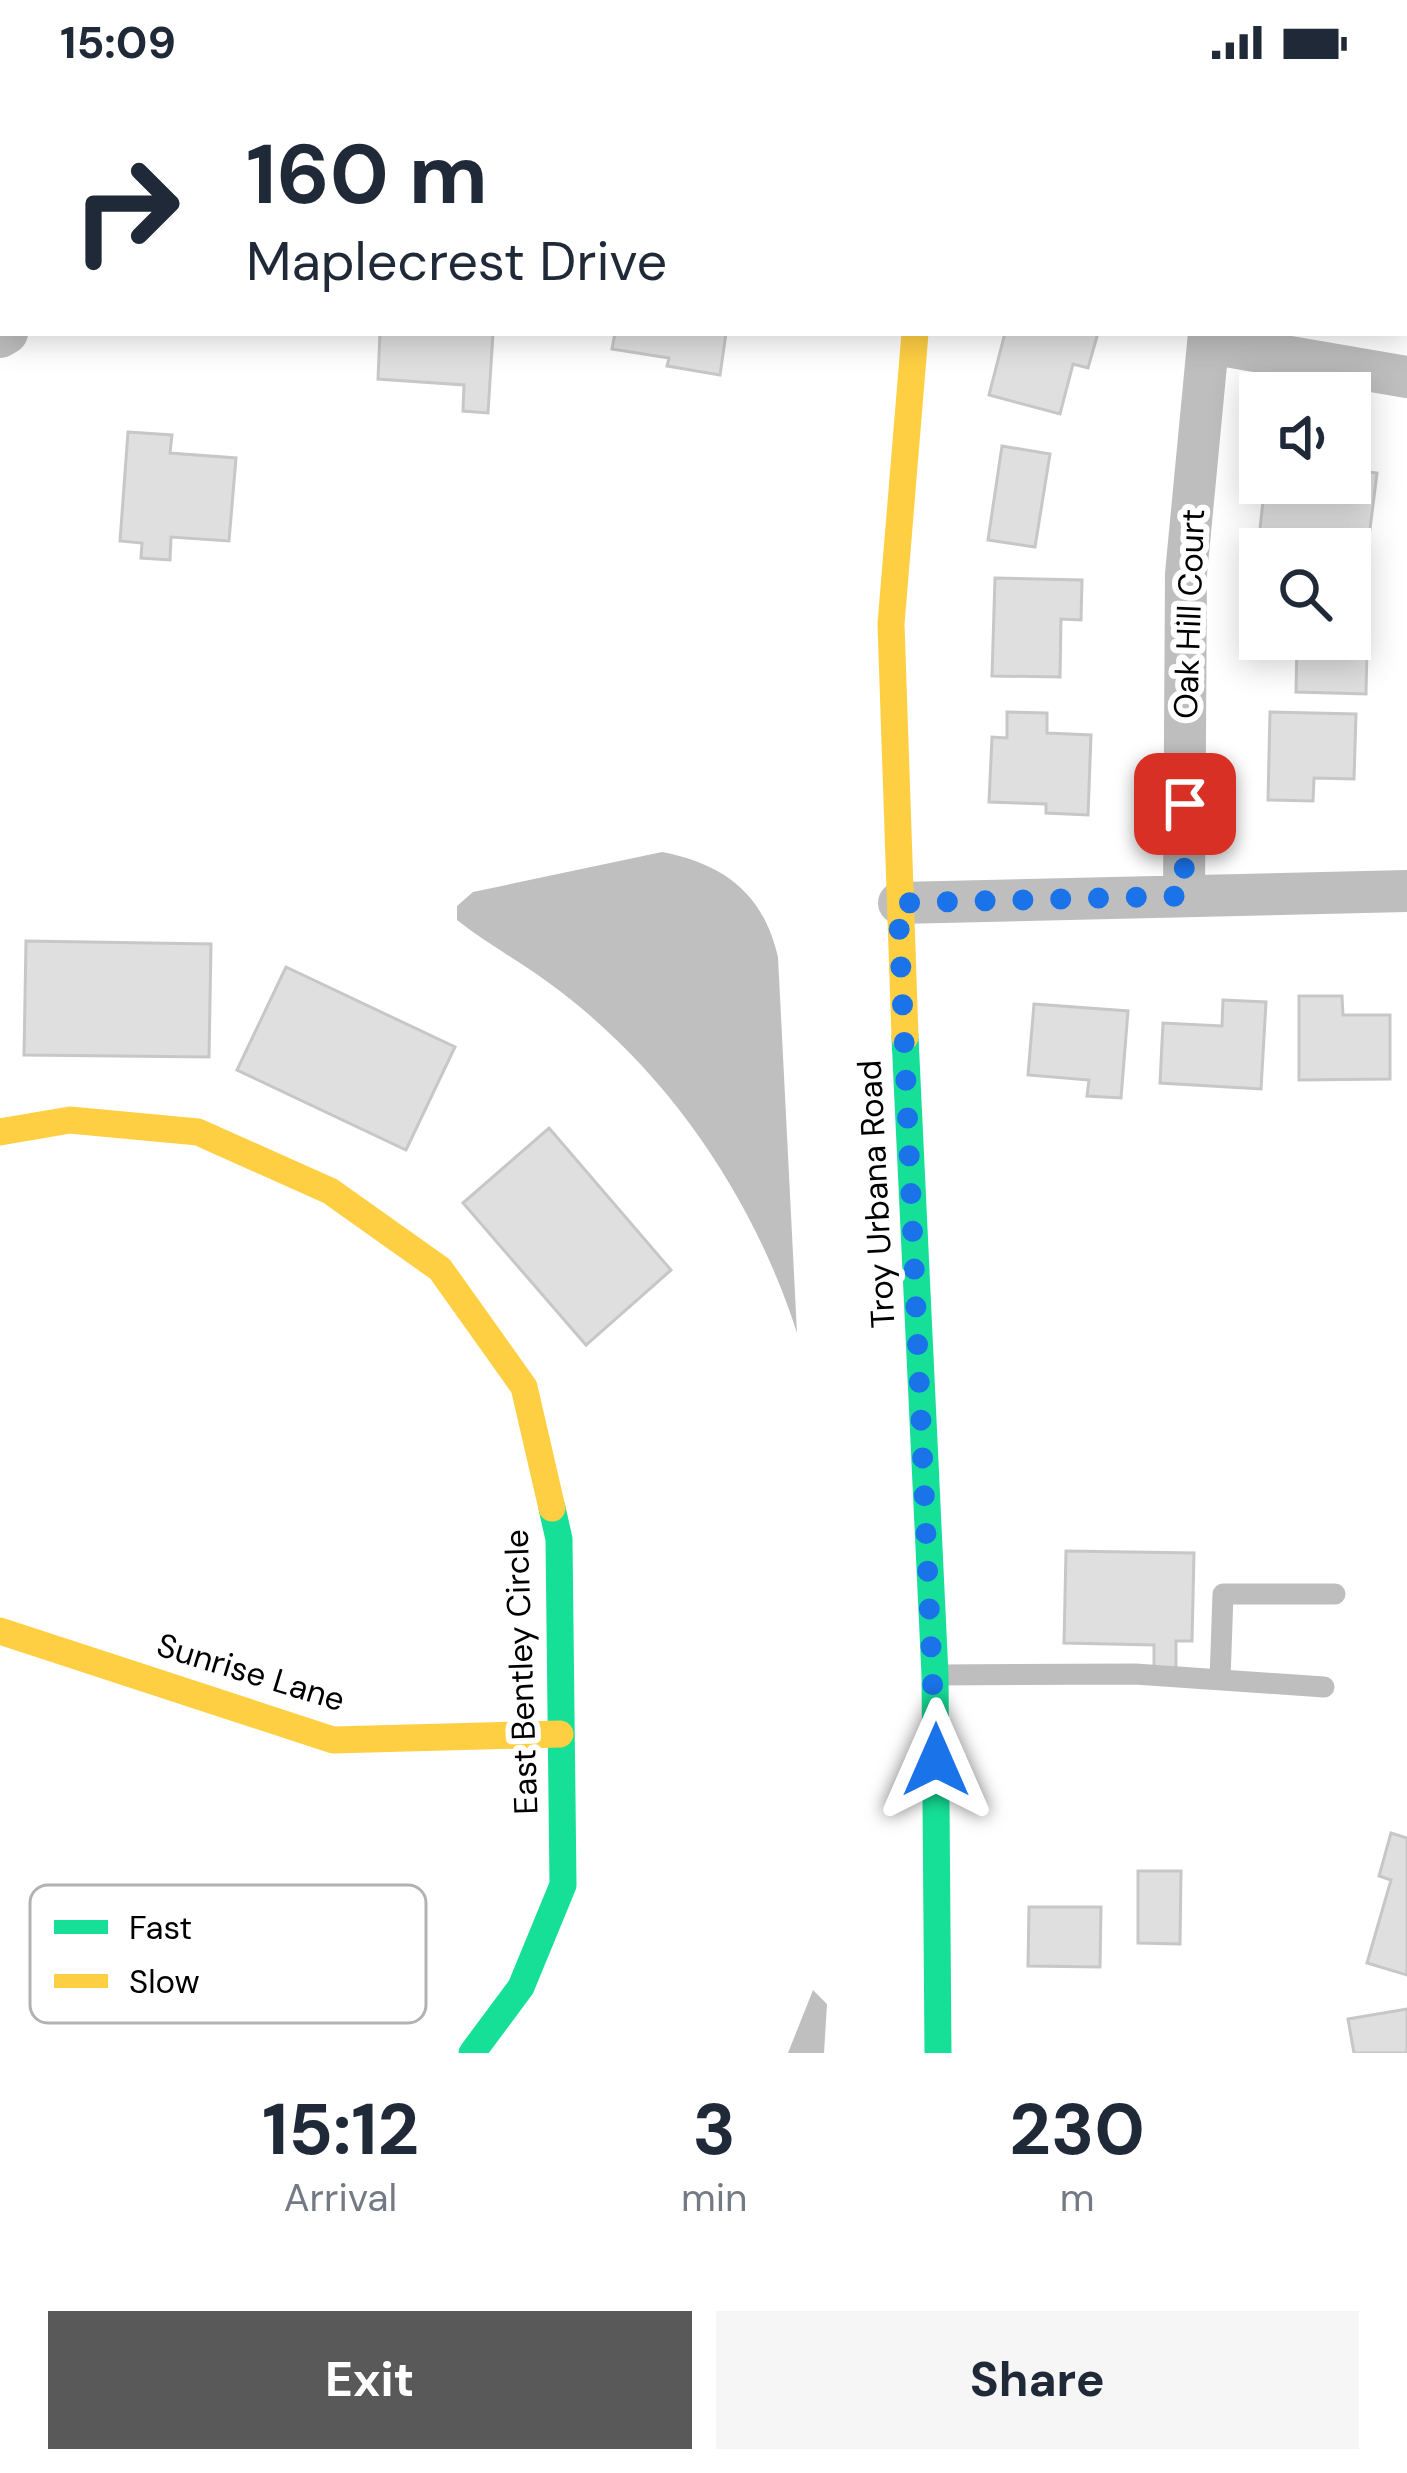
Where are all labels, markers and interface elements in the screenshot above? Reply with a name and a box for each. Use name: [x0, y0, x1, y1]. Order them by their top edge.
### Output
text: 15:09: [60, 13, 176, 72]
text: 160 m: [246, 120, 488, 229]
icon: right: [48, 132, 204, 288]
text: Maplecrest Drive: [246, 226, 667, 297]
map controls: [1239, 372, 1371, 660]
button: sound: [1239, 372, 1371, 504]
street label: Oak Hill Court: [1164, 508, 1214, 720]
button: search: [1239, 528, 1371, 660]
pin: [1134, 753, 1236, 855]
icon: arrive: [1152, 771, 1218, 837]
street label: Troy Urbana Road: [848, 1059, 904, 1329]
street label: East Bentley Circle: [495, 1529, 547, 1815]
street label: Sunrise Lane: [152, 1623, 350, 1721]
position arrow: [873, 1697, 999, 1823]
legend: [30, 1885, 426, 2023]
text: Fast: [129, 1906, 192, 1949]
text: Slow: [129, 1960, 200, 2003]
text: 15:12: [262, 2083, 419, 2176]
text: 3: [692, 2083, 736, 2176]
text: 230: [1009, 2083, 1145, 2176]
text: Arrival: [284, 2172, 397, 2223]
text: min: [681, 2172, 747, 2223]
text: m: [1060, 2172, 1095, 2223]
button: Exit: [48, 2311, 692, 2449]
button: Share: [716, 2311, 1359, 2449]

